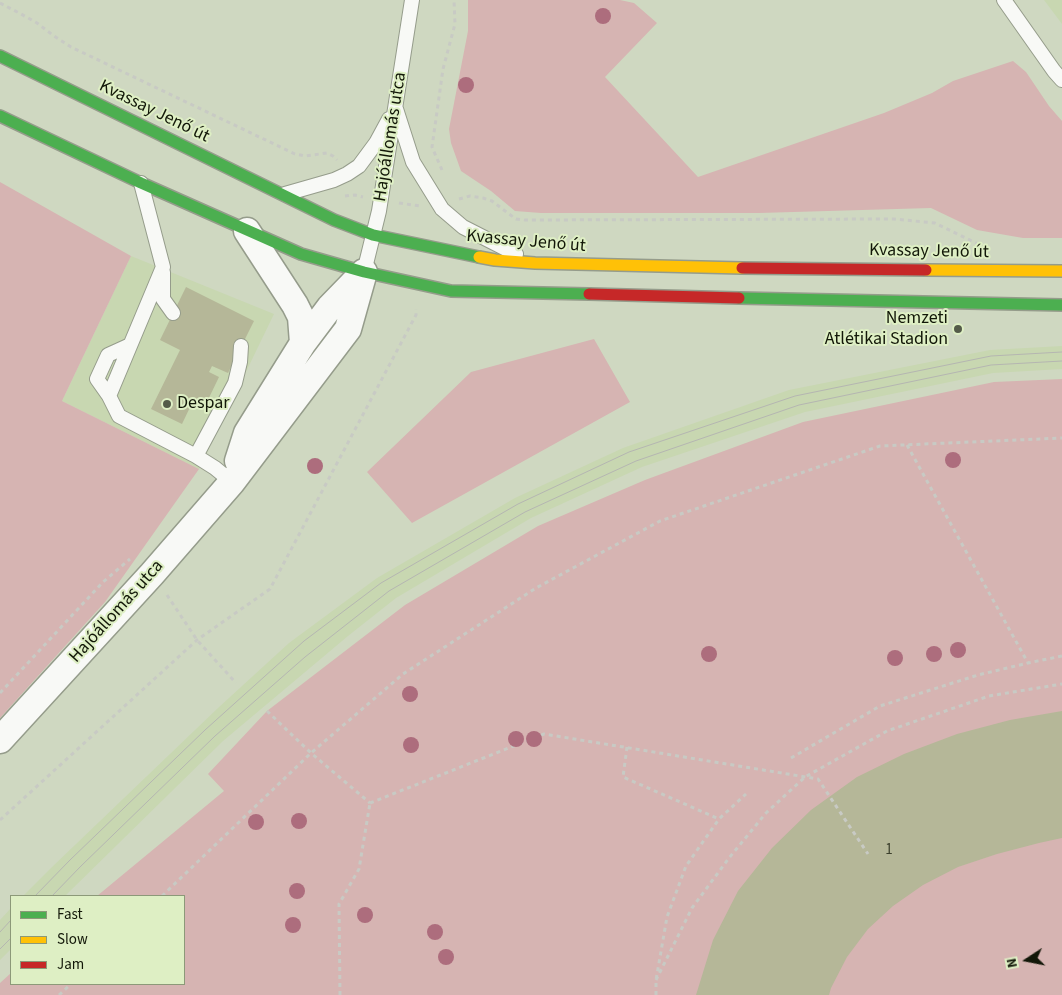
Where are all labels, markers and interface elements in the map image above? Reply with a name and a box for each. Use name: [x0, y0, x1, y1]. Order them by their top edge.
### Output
street label: Hajóállomás utca: [370, 71, 412, 203]
street label: Kvassay Jenő út: [95, 76, 213, 148]
street label: Kvassay Jenő út: [465, 226, 587, 258]
street label: Kvassay Jenő út: [869, 240, 989, 264]
place label: Nemzeti Atlétikai Stadion: [825, 308, 948, 350]
marker: Nemzeti Atlétikai Stadion: [952, 323, 964, 335]
place label: Despar: [177, 393, 230, 415]
marker: Despar: [161, 398, 173, 410]
street label: Hajóállomás utca: [65, 556, 169, 668]
house number: 1: [885, 842, 893, 860]
legend: [10, 895, 185, 985]
text: Fast: [57, 904, 83, 925]
text: Slow: [57, 929, 88, 950]
north arrow: [1002, 935, 1052, 985]
text: Jam: [57, 954, 84, 975]
text: N: [1002, 956, 1023, 969]

